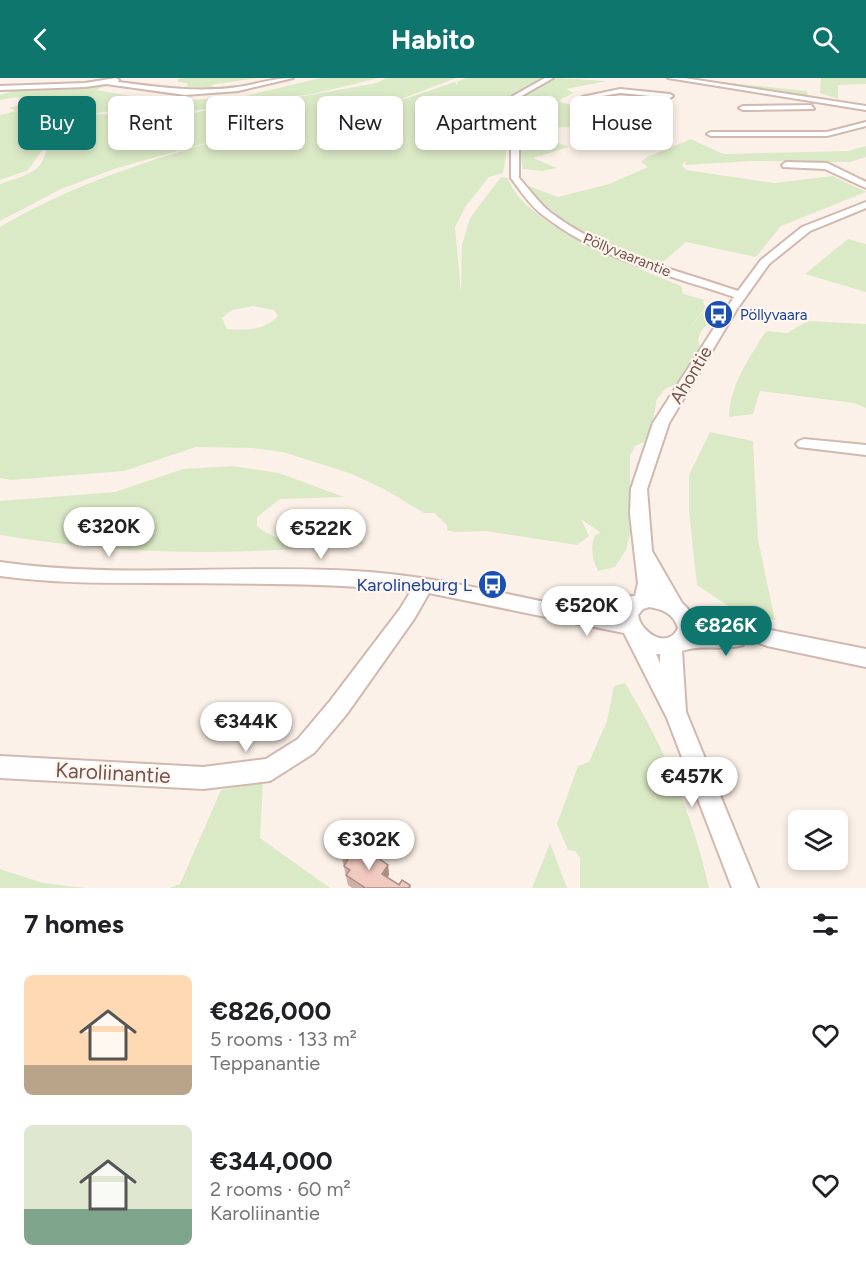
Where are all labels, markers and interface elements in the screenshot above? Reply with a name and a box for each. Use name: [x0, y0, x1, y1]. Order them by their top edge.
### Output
icon: back: [24, 23, 57, 56]
text: Habito: [391, 23, 475, 56]
icon: search: [809, 23, 842, 56]
chip: Buy: [18, 96, 96, 150]
chip: Rent: [108, 96, 194, 150]
chip: Filters: [206, 96, 305, 150]
chip: New: [317, 96, 403, 150]
chip: Apartment: [415, 96, 558, 150]
chip: House: [570, 96, 673, 150]
street label: Pöllyvaarantie: [580, 229, 674, 281]
bus stop icon: Pöllyvaara: [703, 299, 735, 331]
place label: Pöllyvaara: [740, 306, 807, 324]
street label: Ahontie: [665, 342, 717, 408]
pin: €320K: [67, 507, 151, 558]
pin: €522K: [279, 509, 363, 560]
text: €320K: [78, 514, 140, 538]
text: €522K: [290, 516, 352, 540]
bus stop icon: Karolineburg L: [477, 569, 509, 601]
place label: Karolineburg L: [356, 574, 473, 596]
pin: €520K: [545, 586, 629, 637]
text: €520K: [555, 593, 619, 617]
pin: €826K: [684, 606, 768, 657]
text: €826K: [695, 613, 757, 637]
pin: €344K: [204, 702, 288, 753]
text: €344K: [214, 709, 278, 733]
street label: Karoliinantie: [55, 757, 171, 788]
pin: €457K: [650, 757, 734, 808]
text: €457K: [661, 764, 723, 788]
map controls: [788, 810, 848, 870]
button: layers: [788, 810, 848, 870]
pin: €302K: [327, 820, 411, 871]
text: €302K: [338, 827, 400, 851]
text: 7 homes: [24, 908, 124, 940]
icon: filters: [809, 908, 842, 941]
text: €826,000: [210, 995, 331, 1027]
icon: home: [72, 999, 144, 1071]
icon: heart: [809, 1019, 842, 1052]
text: 5 rooms · 133 m²: [210, 1027, 357, 1051]
text: Teppanantie: [210, 1051, 320, 1075]
text: €344,000: [210, 1145, 333, 1177]
icon: home: [72, 1149, 144, 1221]
icon: heart: [809, 1169, 842, 1202]
text: 2 rooms · 60 m²: [210, 1177, 351, 1201]
text: Karoliinantie: [210, 1201, 320, 1225]

